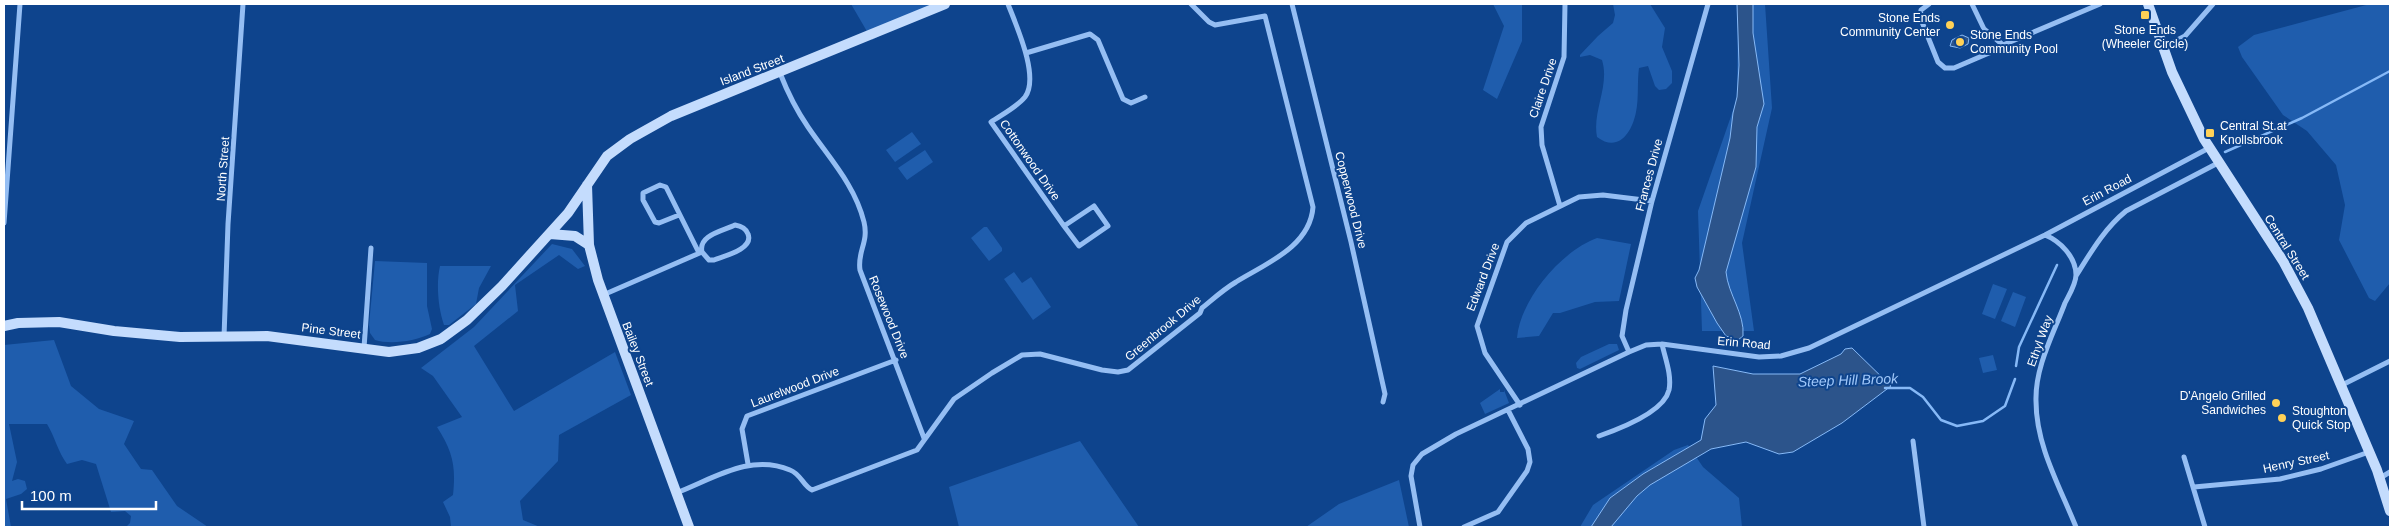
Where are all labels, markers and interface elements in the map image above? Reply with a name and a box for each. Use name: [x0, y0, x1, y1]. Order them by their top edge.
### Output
marker: Stone Ends (Wheeler Circle): [2139, 9, 2151, 21]
place label: Stone Ends Community Center: [1840, 11, 1940, 39]
marker: Stone Ends Community Center: [1944, 19, 1956, 31]
place label: Stone Ends (Wheeler Circle): [2102, 23, 2188, 51]
place label: Stone Ends Community Pool: [1970, 28, 2058, 56]
marker: Stone Ends Community Pool: [1954, 36, 1966, 48]
street label: Island Street: [718, 51, 787, 89]
street label: Claire Drive: [1526, 56, 1560, 120]
street label: Cottonwood Drive: [997, 117, 1063, 203]
place label: Central St.at Knollsbrook: [2220, 119, 2287, 147]
marker: Central St.at Knollsbrook: [2204, 127, 2216, 139]
street label: North Street: [214, 136, 232, 202]
street label: Frances Drive: [1633, 137, 1666, 213]
street label: Copperwood Drive: [1332, 150, 1370, 250]
street label: Erin Road: [2080, 171, 2134, 209]
street label: Central Street: [2261, 212, 2313, 283]
street label: Edward Drive: [1464, 241, 1503, 313]
street label: Rosewood Drive: [866, 274, 912, 361]
street label: Greenbrook Drive: [1122, 292, 1204, 364]
street label: Ethyl Way: [2024, 313, 2056, 369]
street label: Pine Street: [301, 320, 362, 342]
street label: Bailey Street: [619, 320, 657, 389]
street label: Erin Road: [1717, 334, 1771, 352]
street label: Laurelwood Drive: [749, 364, 841, 410]
water label: Steep Hill Brook: [1798, 370, 1899, 390]
place label: D'Angelo Grilled Sandwiches: [2180, 389, 2266, 417]
marker: D'Angelo Grilled Sandwiches: [2270, 397, 2282, 409]
place label: Stoughton Quick Stop: [2292, 404, 2351, 432]
marker: Stoughton Quick Stop: [2276, 412, 2288, 424]
street label: Henry Street: [2262, 448, 2331, 476]
scale bar: [22, 478, 156, 510]
text: 100 m: [30, 487, 72, 504]

